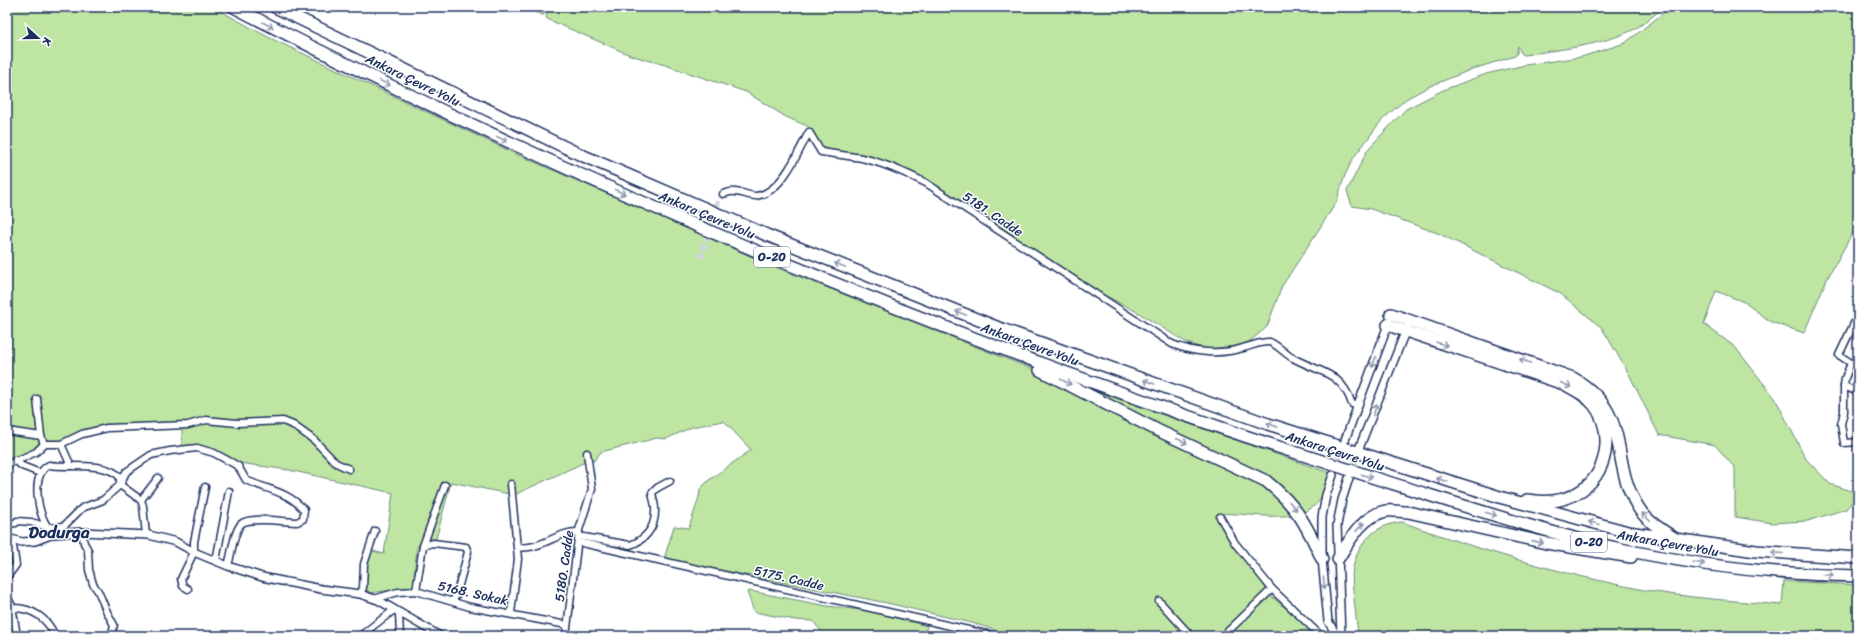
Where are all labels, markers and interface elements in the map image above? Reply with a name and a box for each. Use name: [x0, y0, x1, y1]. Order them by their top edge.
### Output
north arrow: [18, 18, 58, 58]
one-way arrow: [262, 22, 274, 29]
text: K: [36, 34, 57, 49]
street label: Ankara Çevre Yolu: [361, 47, 464, 113]
one-way arrow: [378, 80, 390, 87]
one-way arrow: [496, 136, 508, 143]
street label: Ankara Çevre Yolu: [654, 184, 759, 246]
street label: 5181. Cadde: [958, 185, 1028, 243]
one-way arrow: [614, 189, 626, 197]
road number: O-20: [754, 247, 790, 267]
one-way arrow: [835, 261, 847, 268]
one-way arrow: [956, 309, 968, 317]
street label: Ankara Çevre Yolu: [977, 315, 1082, 372]
one-way arrow: [1436, 341, 1449, 348]
one-way arrow: [1370, 355, 1378, 367]
one-way arrow: [1520, 356, 1532, 364]
one-way arrow: [1143, 378, 1156, 385]
one-way arrow: [1059, 379, 1071, 387]
one-way arrow: [1559, 382, 1571, 390]
one-way arrow: [1371, 404, 1379, 416]
one-way arrow: [1265, 421, 1278, 428]
street label: Ankara Çevre Yolu: [1282, 424, 1388, 478]
one-way arrow: [1175, 438, 1187, 445]
one-way arrow: [1360, 473, 1373, 480]
one-way arrow: [1436, 476, 1449, 483]
one-way arrow: [1288, 500, 1297, 511]
one-way arrow: [1484, 511, 1497, 518]
one-way arrow: [1641, 512, 1651, 522]
district label: Dodurga: [29, 517, 90, 547]
one-way arrow: [1588, 519, 1601, 527]
one-way arrow: [1355, 522, 1365, 532]
street label: Ankara Çevre Yolu: [1614, 523, 1721, 563]
street label: 5180. Cadde: [548, 528, 580, 603]
road number: O-20: [1571, 532, 1607, 552]
one-way arrow: [1531, 538, 1544, 546]
one-way arrow: [1771, 550, 1784, 557]
street label: 5175. Cadde: [752, 559, 827, 597]
one-way arrow: [1692, 559, 1705, 567]
one-way arrow: [1821, 572, 1834, 579]
street label: 5168. Sokak: [436, 574, 510, 612]
one-way arrow: [1321, 576, 1328, 589]

